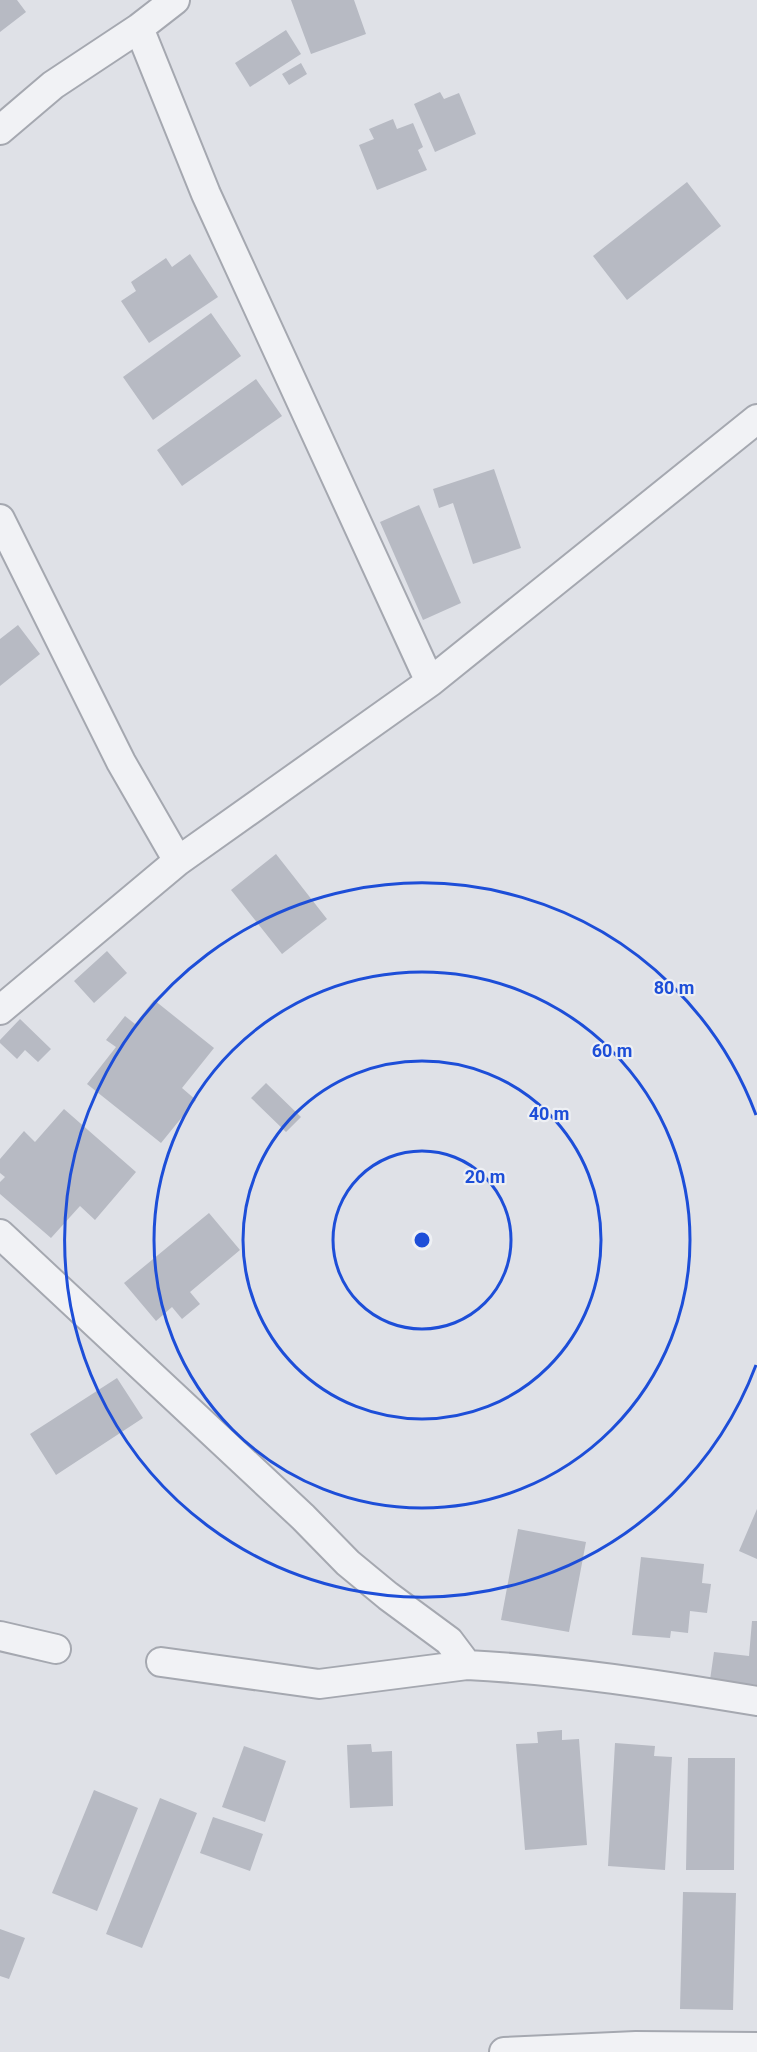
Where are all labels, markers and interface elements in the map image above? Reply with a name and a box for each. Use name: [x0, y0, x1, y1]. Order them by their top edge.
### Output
text: 80 m: [654, 977, 694, 998]
text: 60 m: [592, 1040, 632, 1061]
text: 40 m: [529, 1103, 569, 1124]
text: 20 m: [465, 1166, 505, 1187]
centre of rings: [412, 1230, 432, 1250]

